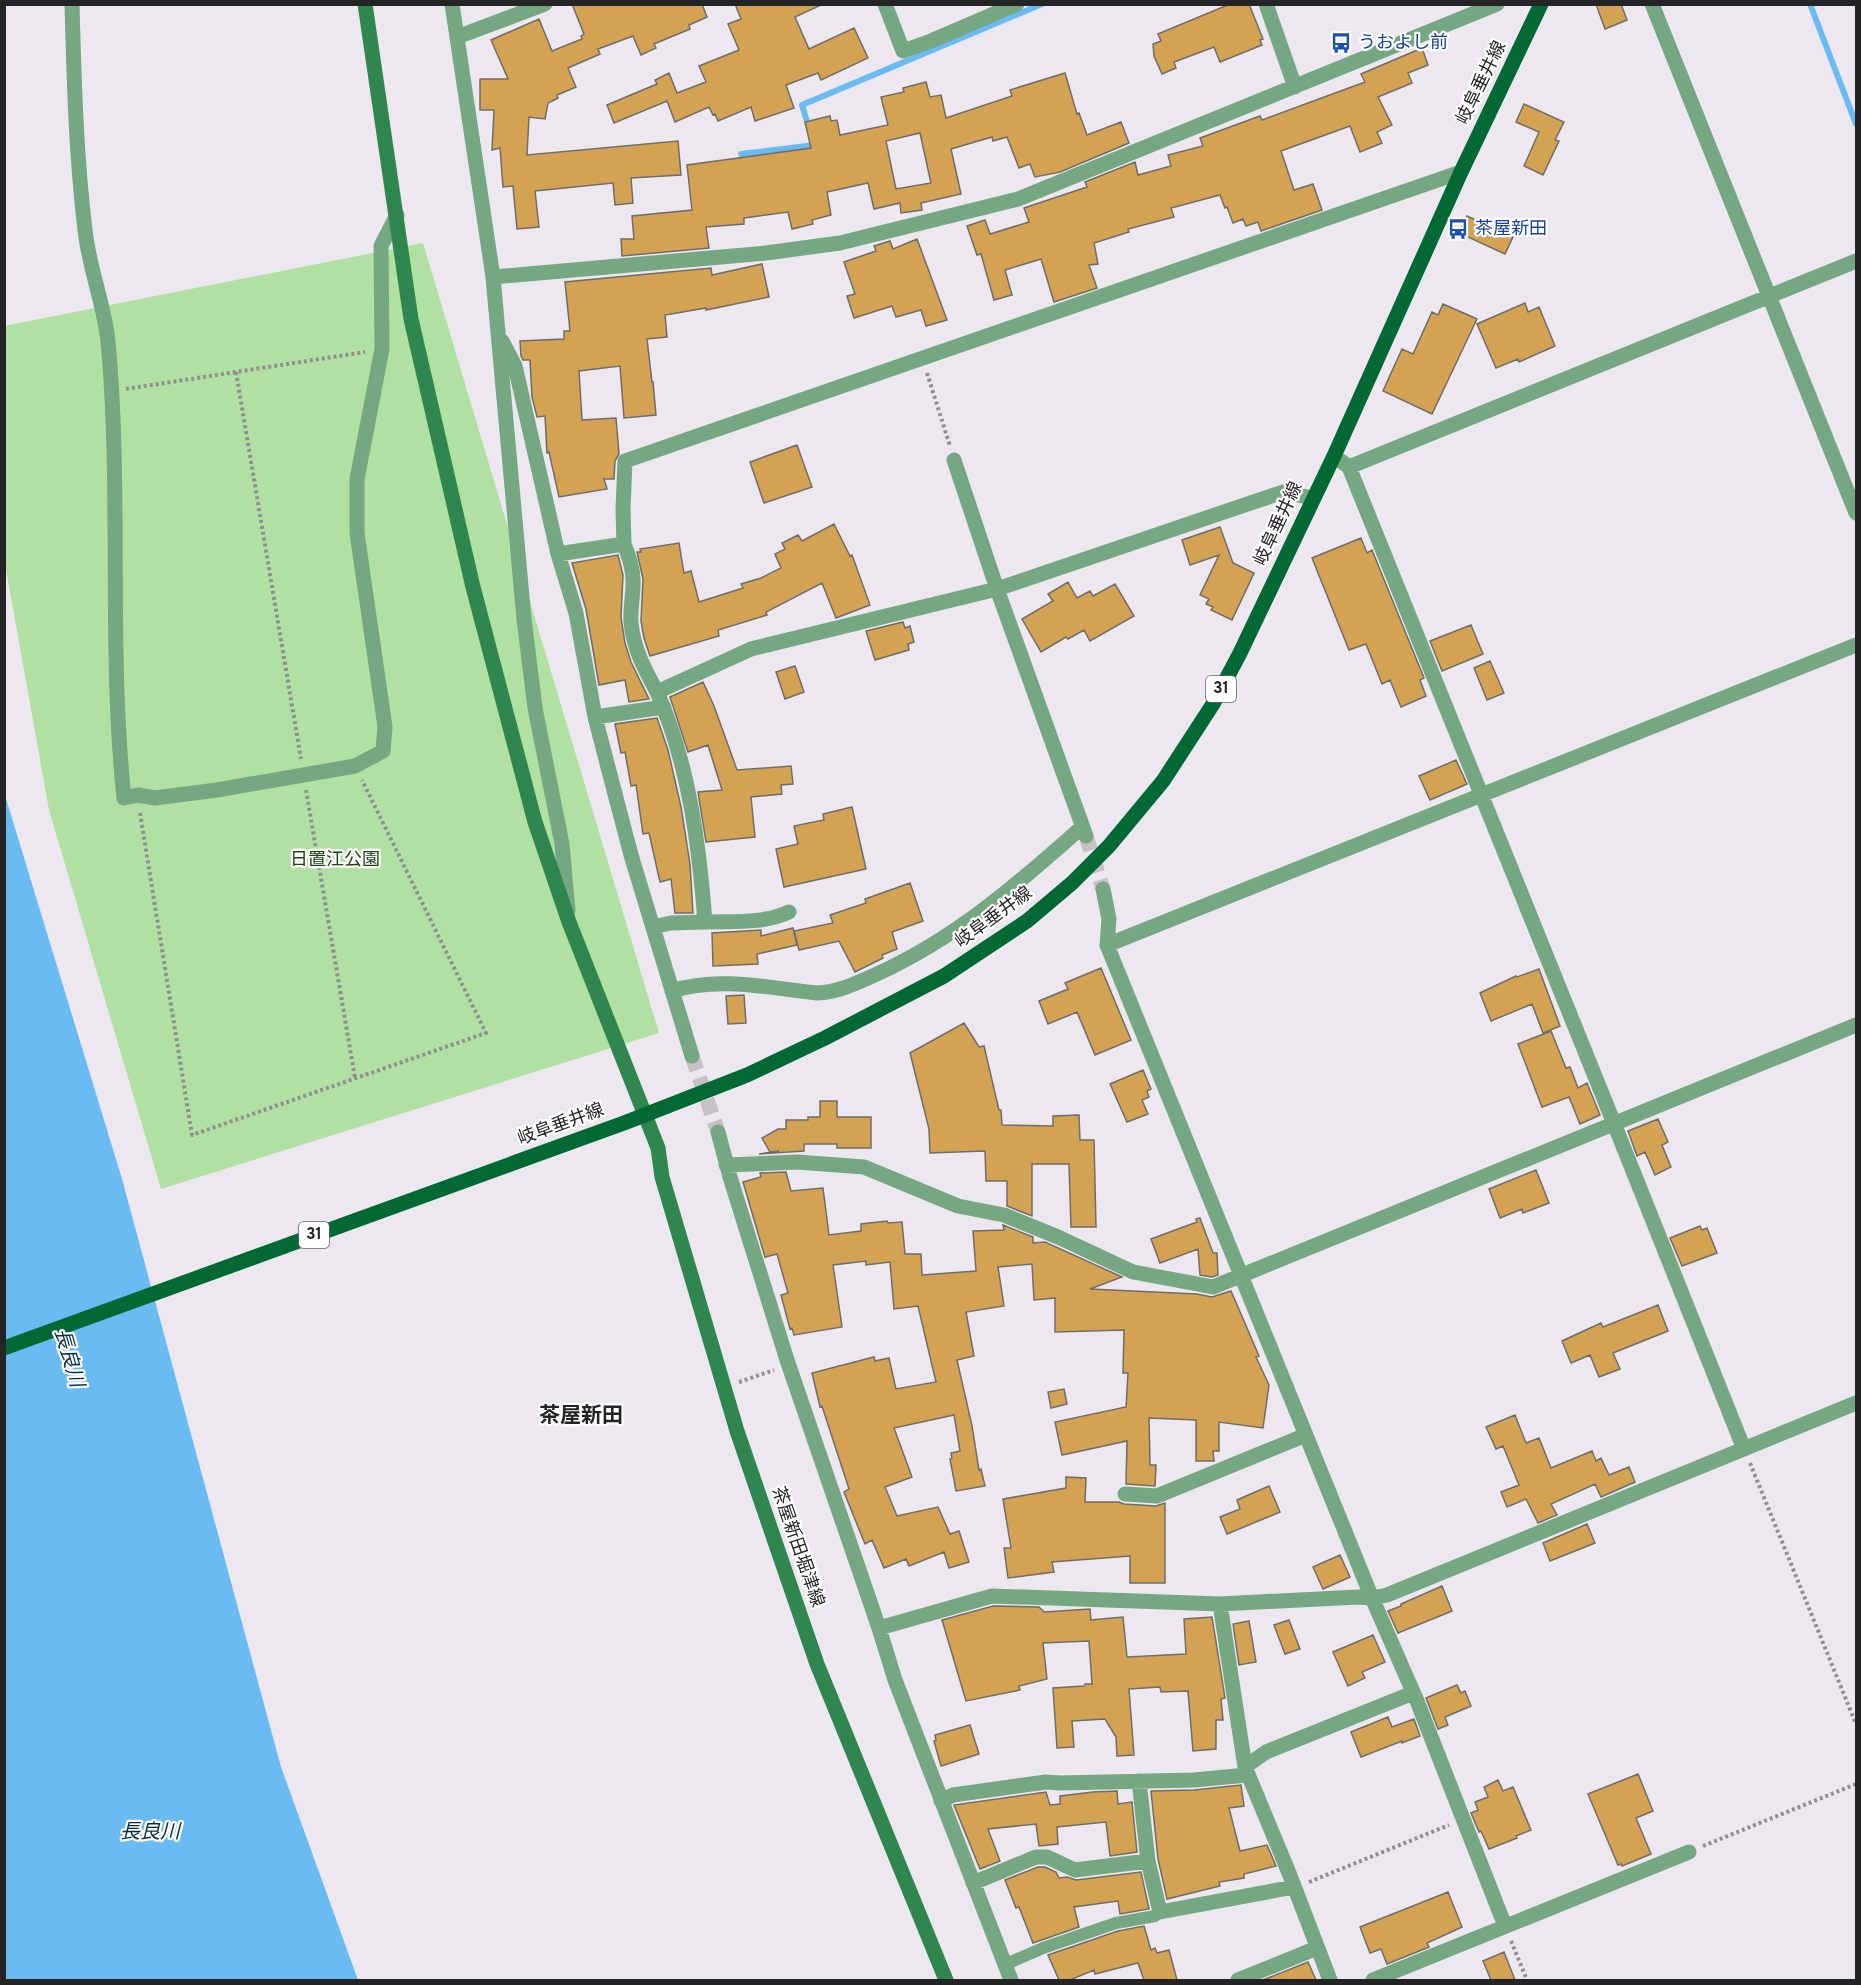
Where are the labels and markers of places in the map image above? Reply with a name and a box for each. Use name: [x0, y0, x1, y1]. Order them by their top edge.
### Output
bus stop icon: うおよし前: [1329, 31, 1353, 55]
place label: うおよし前: [1358, 32, 1448, 55]
bus stop icon: 茶屋新田: [1446, 217, 1470, 241]
place label: 茶屋新田: [1475, 218, 1547, 241]

